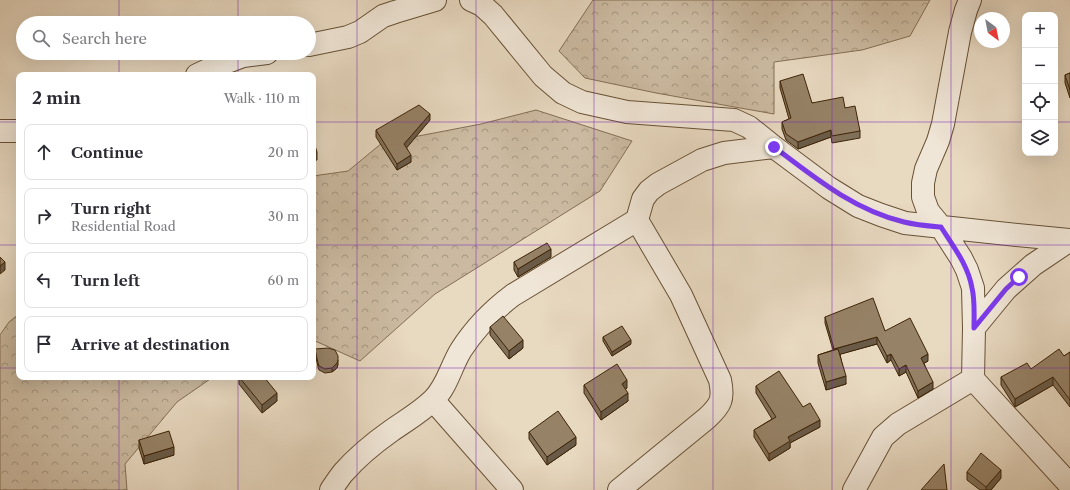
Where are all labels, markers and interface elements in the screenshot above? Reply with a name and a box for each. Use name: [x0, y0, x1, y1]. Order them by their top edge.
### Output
north arrow: [974, 12, 1010, 48]
map controls: [1022, 12, 1058, 156]
button: +: [1022, 12, 1058, 48]
search box: [16, 16, 316, 60]
icon: search: [30, 27, 52, 49]
text: Search here: [62, 29, 147, 48]
button: −: [1022, 48, 1058, 84]
button: locate: [1022, 84, 1058, 120]
text: 2 min: [32, 88, 81, 108]
text: Walk · 110 m: [224, 90, 300, 106]
button: layers: [1022, 120, 1058, 156]
route end: [765, 138, 783, 156]
icon: ahead: [33, 141, 55, 163]
text: Continue: [71, 143, 143, 162]
text: 20 m: [268, 144, 299, 160]
text: Turn right: [71, 199, 151, 218]
icon: right: [33, 205, 55, 227]
text: 30 m: [268, 208, 299, 224]
text: Residential Road: [71, 218, 176, 234]
route start: [1010, 268, 1028, 286]
icon: left: [33, 269, 55, 291]
text: Turn left: [71, 271, 140, 290]
text: 60 m: [268, 272, 299, 288]
icon: arrive: [33, 333, 55, 355]
text: Arrive at destination: [71, 335, 230, 354]

